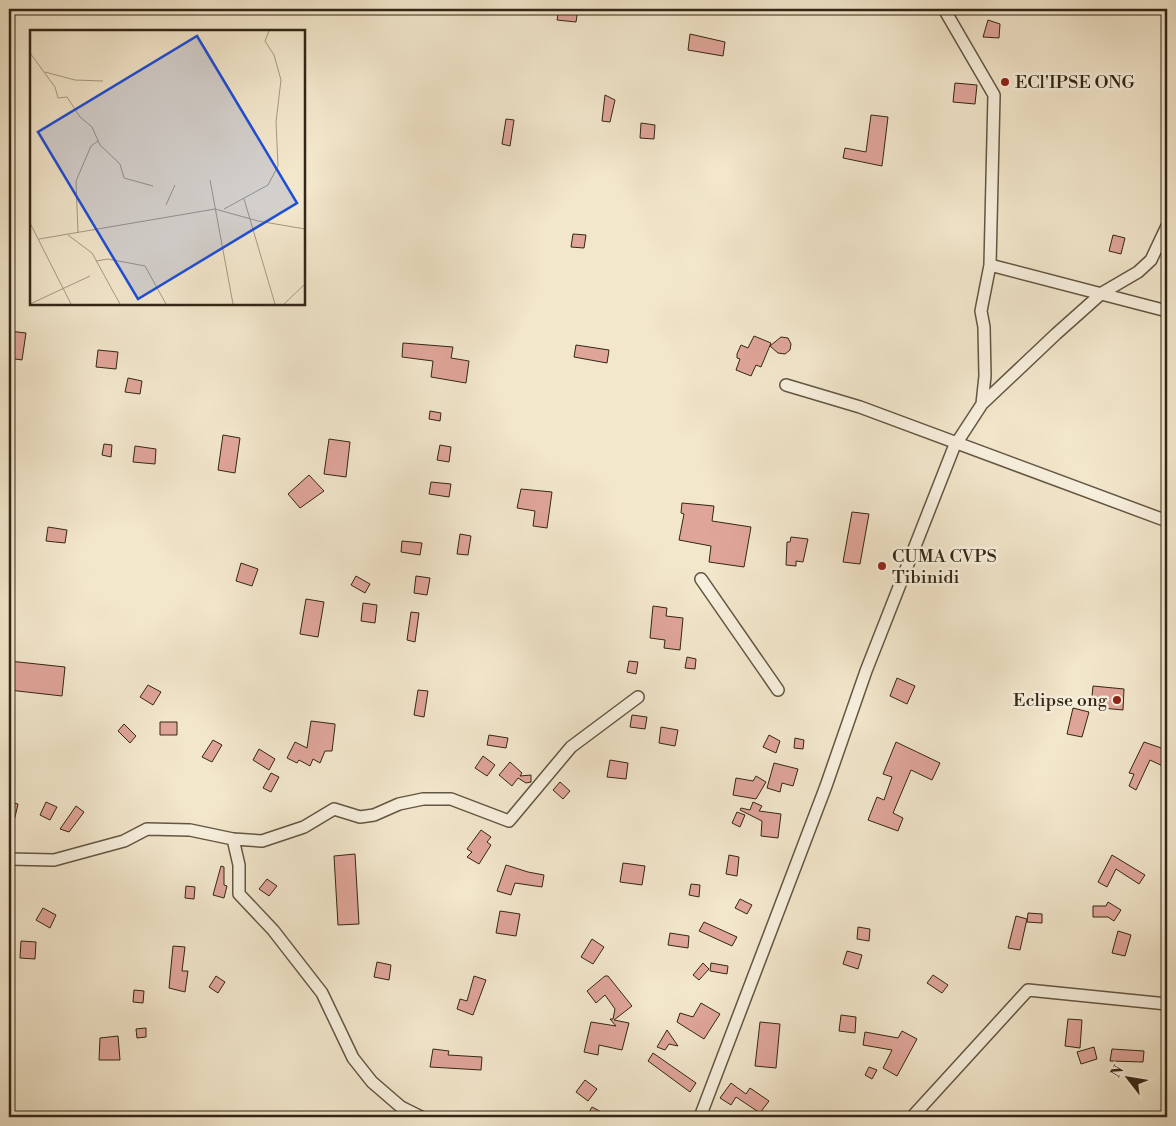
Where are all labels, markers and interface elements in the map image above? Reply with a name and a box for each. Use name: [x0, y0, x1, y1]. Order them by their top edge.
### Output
inset map: [30, 30, 305, 305]
place label: ECl'IPSE ONG: [1015, 71, 1135, 94]
marker: ECl'IPSE ONG: [999, 76, 1011, 88]
place label: CUMA CVPS Tibinidi: [892, 545, 997, 589]
marker: CUMA CVPS Tibinidi: [876, 560, 888, 572]
place label: Eclipse ong: [1013, 689, 1108, 712]
marker: Eclipse ong: [1111, 694, 1123, 706]
north arrow: [1104, 1054, 1154, 1104]
text: N: [1107, 1062, 1128, 1081]

